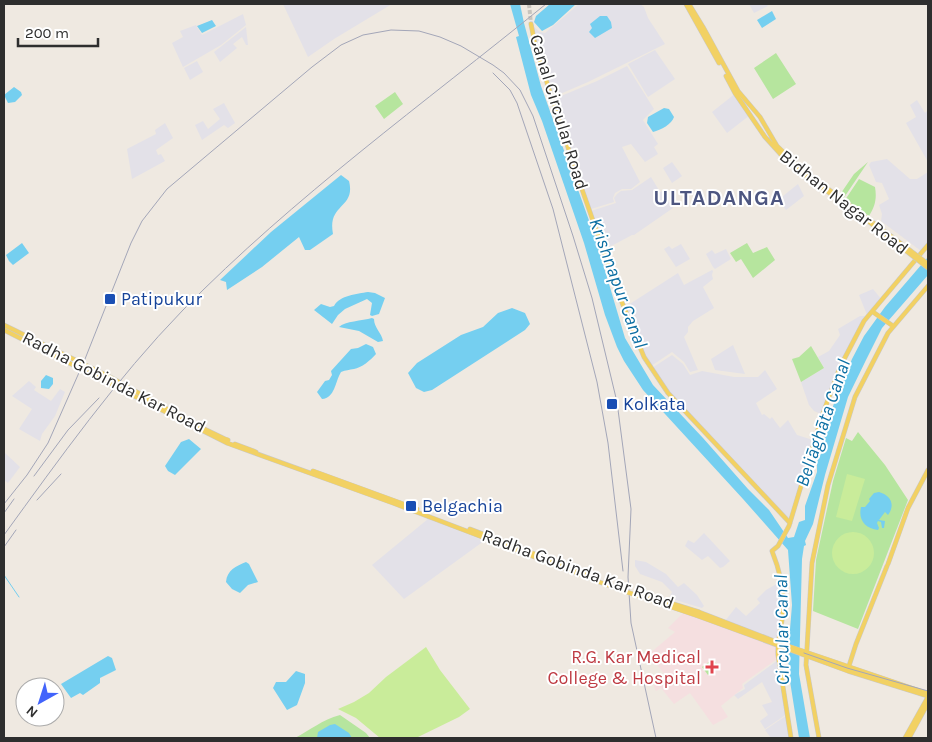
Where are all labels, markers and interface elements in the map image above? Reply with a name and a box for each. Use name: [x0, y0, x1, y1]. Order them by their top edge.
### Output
scale bar: [18, 15, 98, 47]
text: 200 m: [25, 24, 69, 42]
street label: Canal Circular Road: [525, 32, 593, 192]
street label: Bidhan Nagar Road: [775, 145, 913, 259]
district label: ULTADANGA: [653, 185, 785, 211]
water label: Krishnapur Canal: [584, 215, 652, 351]
place label: Patipukur: [121, 288, 202, 310]
marker: Patipukur: [103, 292, 117, 306]
street label: Radha Gobinda Kar Road: [19, 326, 209, 438]
water label: Beliāghāta Canal: [791, 356, 855, 490]
place label: Kolkata: [623, 393, 686, 415]
marker: Kolkata: [605, 397, 619, 411]
place label: Belgachia: [422, 495, 503, 517]
marker: Belgachia: [404, 499, 418, 513]
street label: Radha Gobinda Kar Road: [479, 524, 677, 614]
water label: Circular Canal: [770, 574, 794, 686]
place label: R.G. Kar Medical College & Hospital: [547, 646, 701, 689]
marker: R.G. Kar Medical College & Hospital: [705, 660, 719, 674]
north arrow: [15, 677, 65, 727]
text: N: [23, 702, 41, 721]

